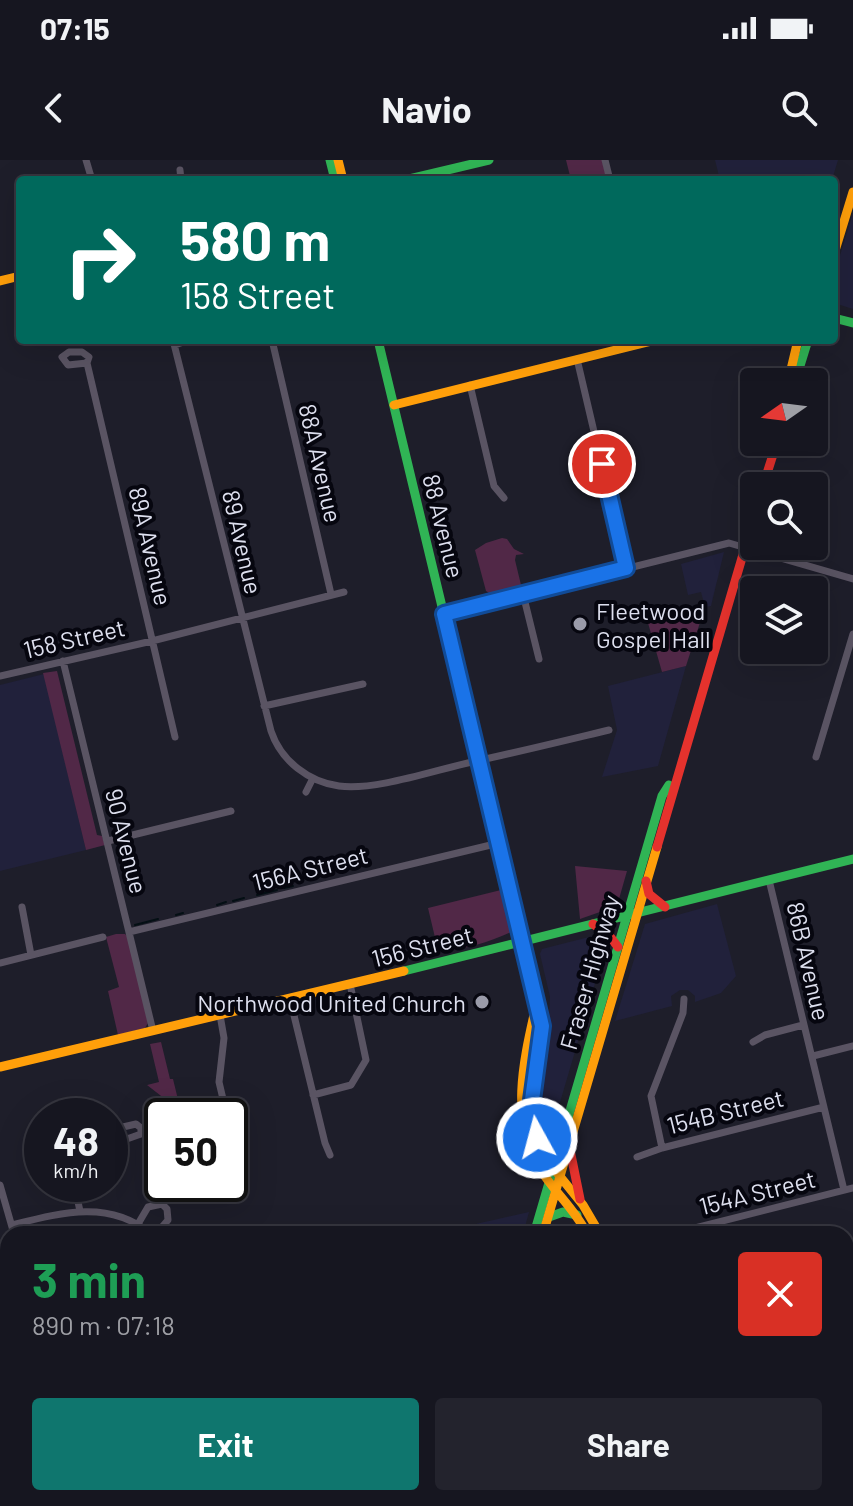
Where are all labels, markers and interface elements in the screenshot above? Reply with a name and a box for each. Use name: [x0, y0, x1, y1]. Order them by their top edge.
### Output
text: 07:15: [40, 10, 110, 46]
icon: back: [32, 86, 76, 130]
icon: search: [777, 86, 821, 130]
text: Navio: [381, 87, 472, 130]
text: 580 m: [180, 205, 330, 272]
icon: right: [48, 208, 152, 312]
text: 158 Street: [180, 273, 335, 316]
north arrow: [740, 368, 828, 456]
map controls: [740, 368, 828, 664]
street label: 88A Avenue: [293, 401, 349, 525]
pin: [568, 430, 636, 498]
icon: arrive: [580, 442, 624, 486]
street label: 88 Avenue: [417, 471, 471, 581]
button: search: [740, 472, 828, 560]
street label: 89A Avenue: [123, 484, 179, 608]
street label: 89 Avenue: [217, 487, 269, 597]
button: layers: [740, 576, 828, 664]
place label: Fleetwood Gospel Hall: [596, 596, 711, 653]
street label: 158 Street: [20, 612, 128, 664]
marker: Fleetwood Gospel Hall: [571, 615, 589, 633]
street label: 90 Avenue: [100, 786, 154, 896]
street label: 156A Street: [249, 840, 371, 896]
street label: Fraser Highway: [553, 891, 625, 1053]
street label: 86B Avenue: [781, 899, 837, 1023]
street label: 156 Street: [368, 919, 476, 973]
place label: Northwood United Church: [197, 988, 466, 1017]
marker: Northwood United Church: [473, 993, 491, 1011]
street label: 154B Street: [664, 1082, 786, 1140]
position arrow: [495, 1096, 579, 1180]
speed limit sign: 50: [144, 1098, 248, 1202]
text: 48: [53, 1116, 99, 1164]
text: km/h: [53, 1158, 99, 1182]
street label: 154A Street: [696, 1164, 818, 1220]
text: 3 min: [32, 1250, 146, 1308]
button: close: [738, 1252, 822, 1336]
text: 890 m · 07:18: [32, 1309, 175, 1340]
button: Exit: [32, 1398, 419, 1490]
button: Share: [435, 1398, 822, 1490]

